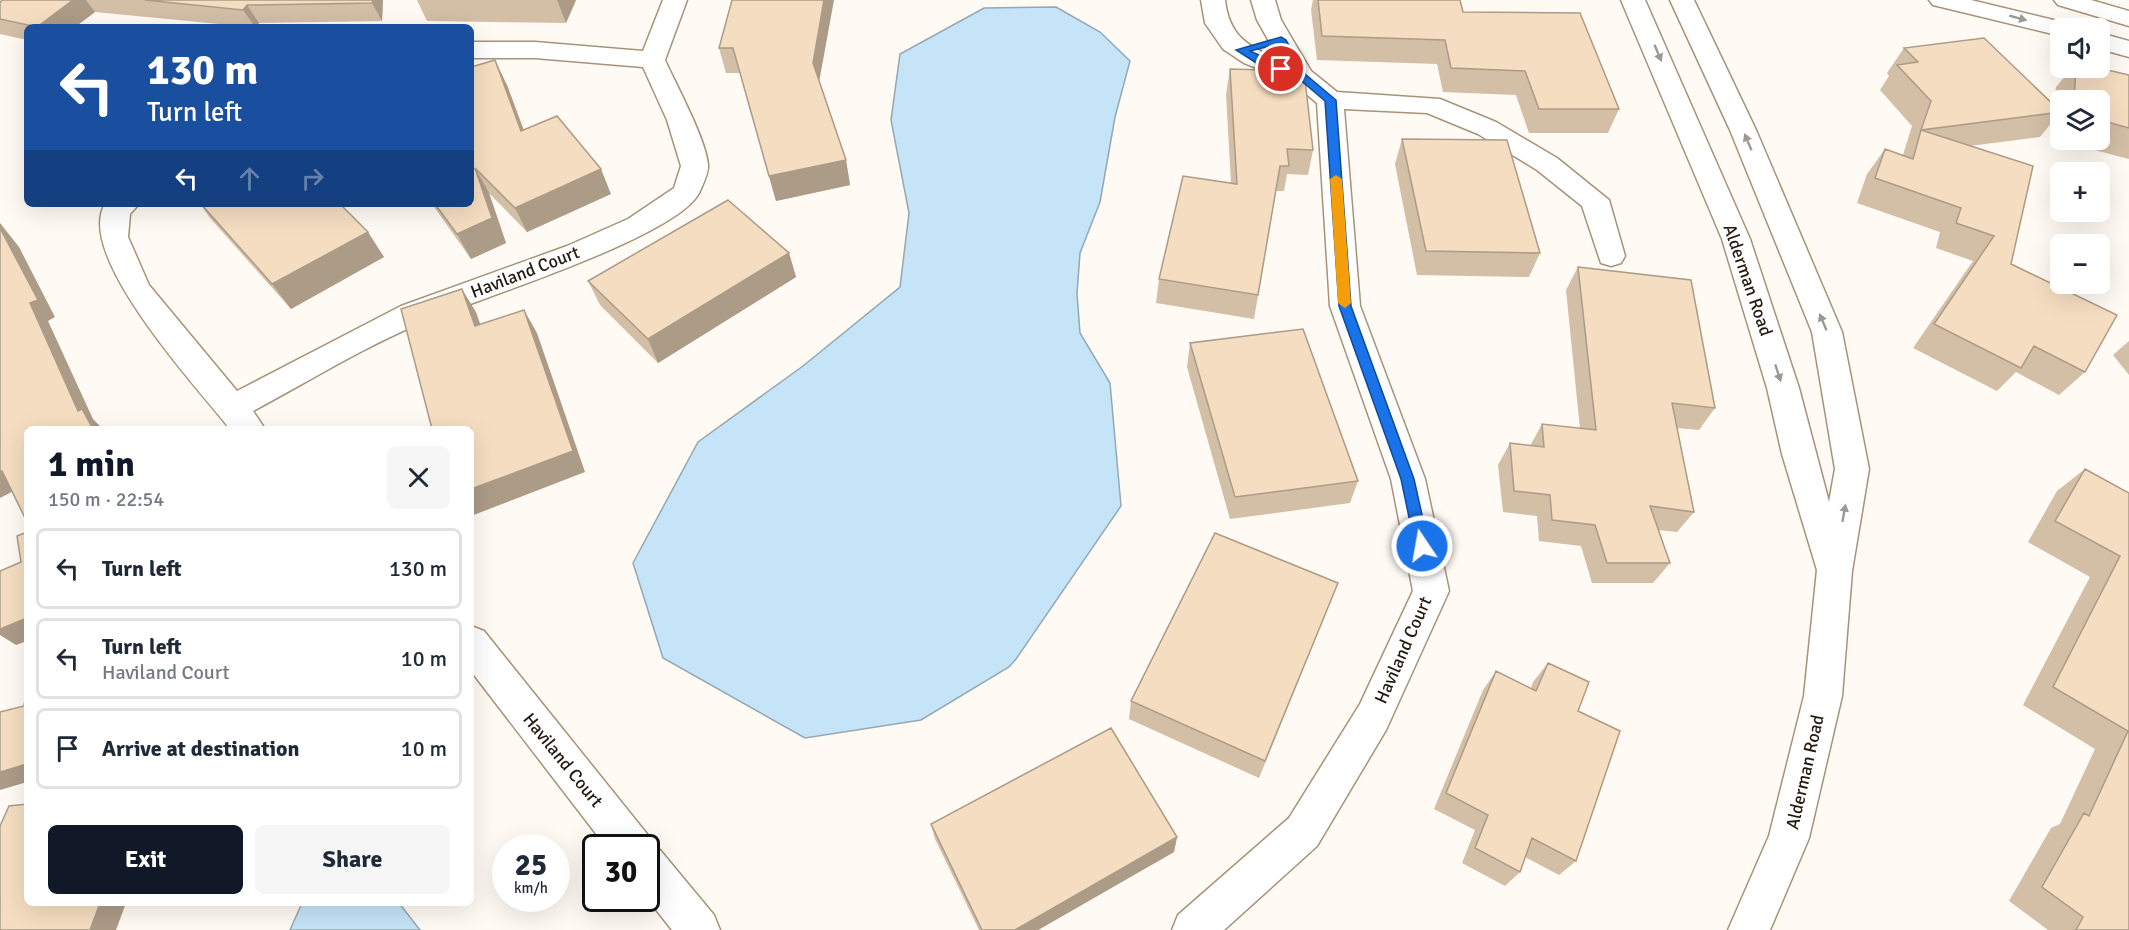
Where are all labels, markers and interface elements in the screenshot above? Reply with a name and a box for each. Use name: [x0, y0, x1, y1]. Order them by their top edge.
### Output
one-way arrow: [2009, 13, 2027, 23]
map controls: [2050, 18, 2110, 294]
button: sound: [2050, 18, 2110, 78]
pin: [1255, 43, 1306, 94]
one-way arrow: [1653, 44, 1663, 62]
text: 130 m: [147, 45, 258, 96]
icon: left: [48, 48, 126, 126]
icon: arrive: [1264, 52, 1297, 85]
button: layers: [2050, 90, 2110, 150]
text: Turn left: [147, 96, 242, 129]
one-way arrow: [1743, 133, 1752, 151]
icon: left: [170, 162, 203, 195]
icon: ahead: [233, 162, 266, 195]
icon: right: [296, 162, 329, 195]
button: +: [2050, 162, 2110, 222]
street label: Alderman Road: [1719, 221, 1777, 339]
button: −: [2050, 234, 2110, 294]
street label: Haviland Court: [467, 241, 583, 303]
one-way arrow: [1818, 313, 1827, 331]
one-way arrow: [1774, 364, 1783, 382]
text: 1 min: [48, 442, 135, 487]
button: close: [387, 446, 450, 509]
text: 150 m · 22:54: [48, 487, 164, 512]
one-way arrow: [1840, 504, 1849, 523]
position arrow: [1390, 514, 1454, 578]
icon: left: [51, 552, 84, 585]
text: Turn left: [102, 555, 182, 582]
text: 130 m: [389, 555, 447, 582]
street label: Haviland Court: [1370, 593, 1436, 707]
text: Turn left: [102, 633, 182, 660]
icon: left: [51, 642, 84, 675]
text: 10 m: [401, 645, 447, 672]
text: Haviland Court: [102, 660, 230, 685]
street label: Haviland Court: [518, 708, 608, 812]
street label: Alderman Road: [1781, 713, 1829, 831]
icon: arrive: [51, 732, 84, 765]
text: Arrive at destination: [102, 735, 299, 762]
text: 10 m: [401, 735, 447, 762]
button: Exit: [48, 825, 243, 894]
button: Share: [255, 825, 450, 894]
speed limit sign: 30: [582, 834, 660, 912]
text: 25: [515, 847, 547, 884]
text: km/h: [514, 879, 548, 897]

